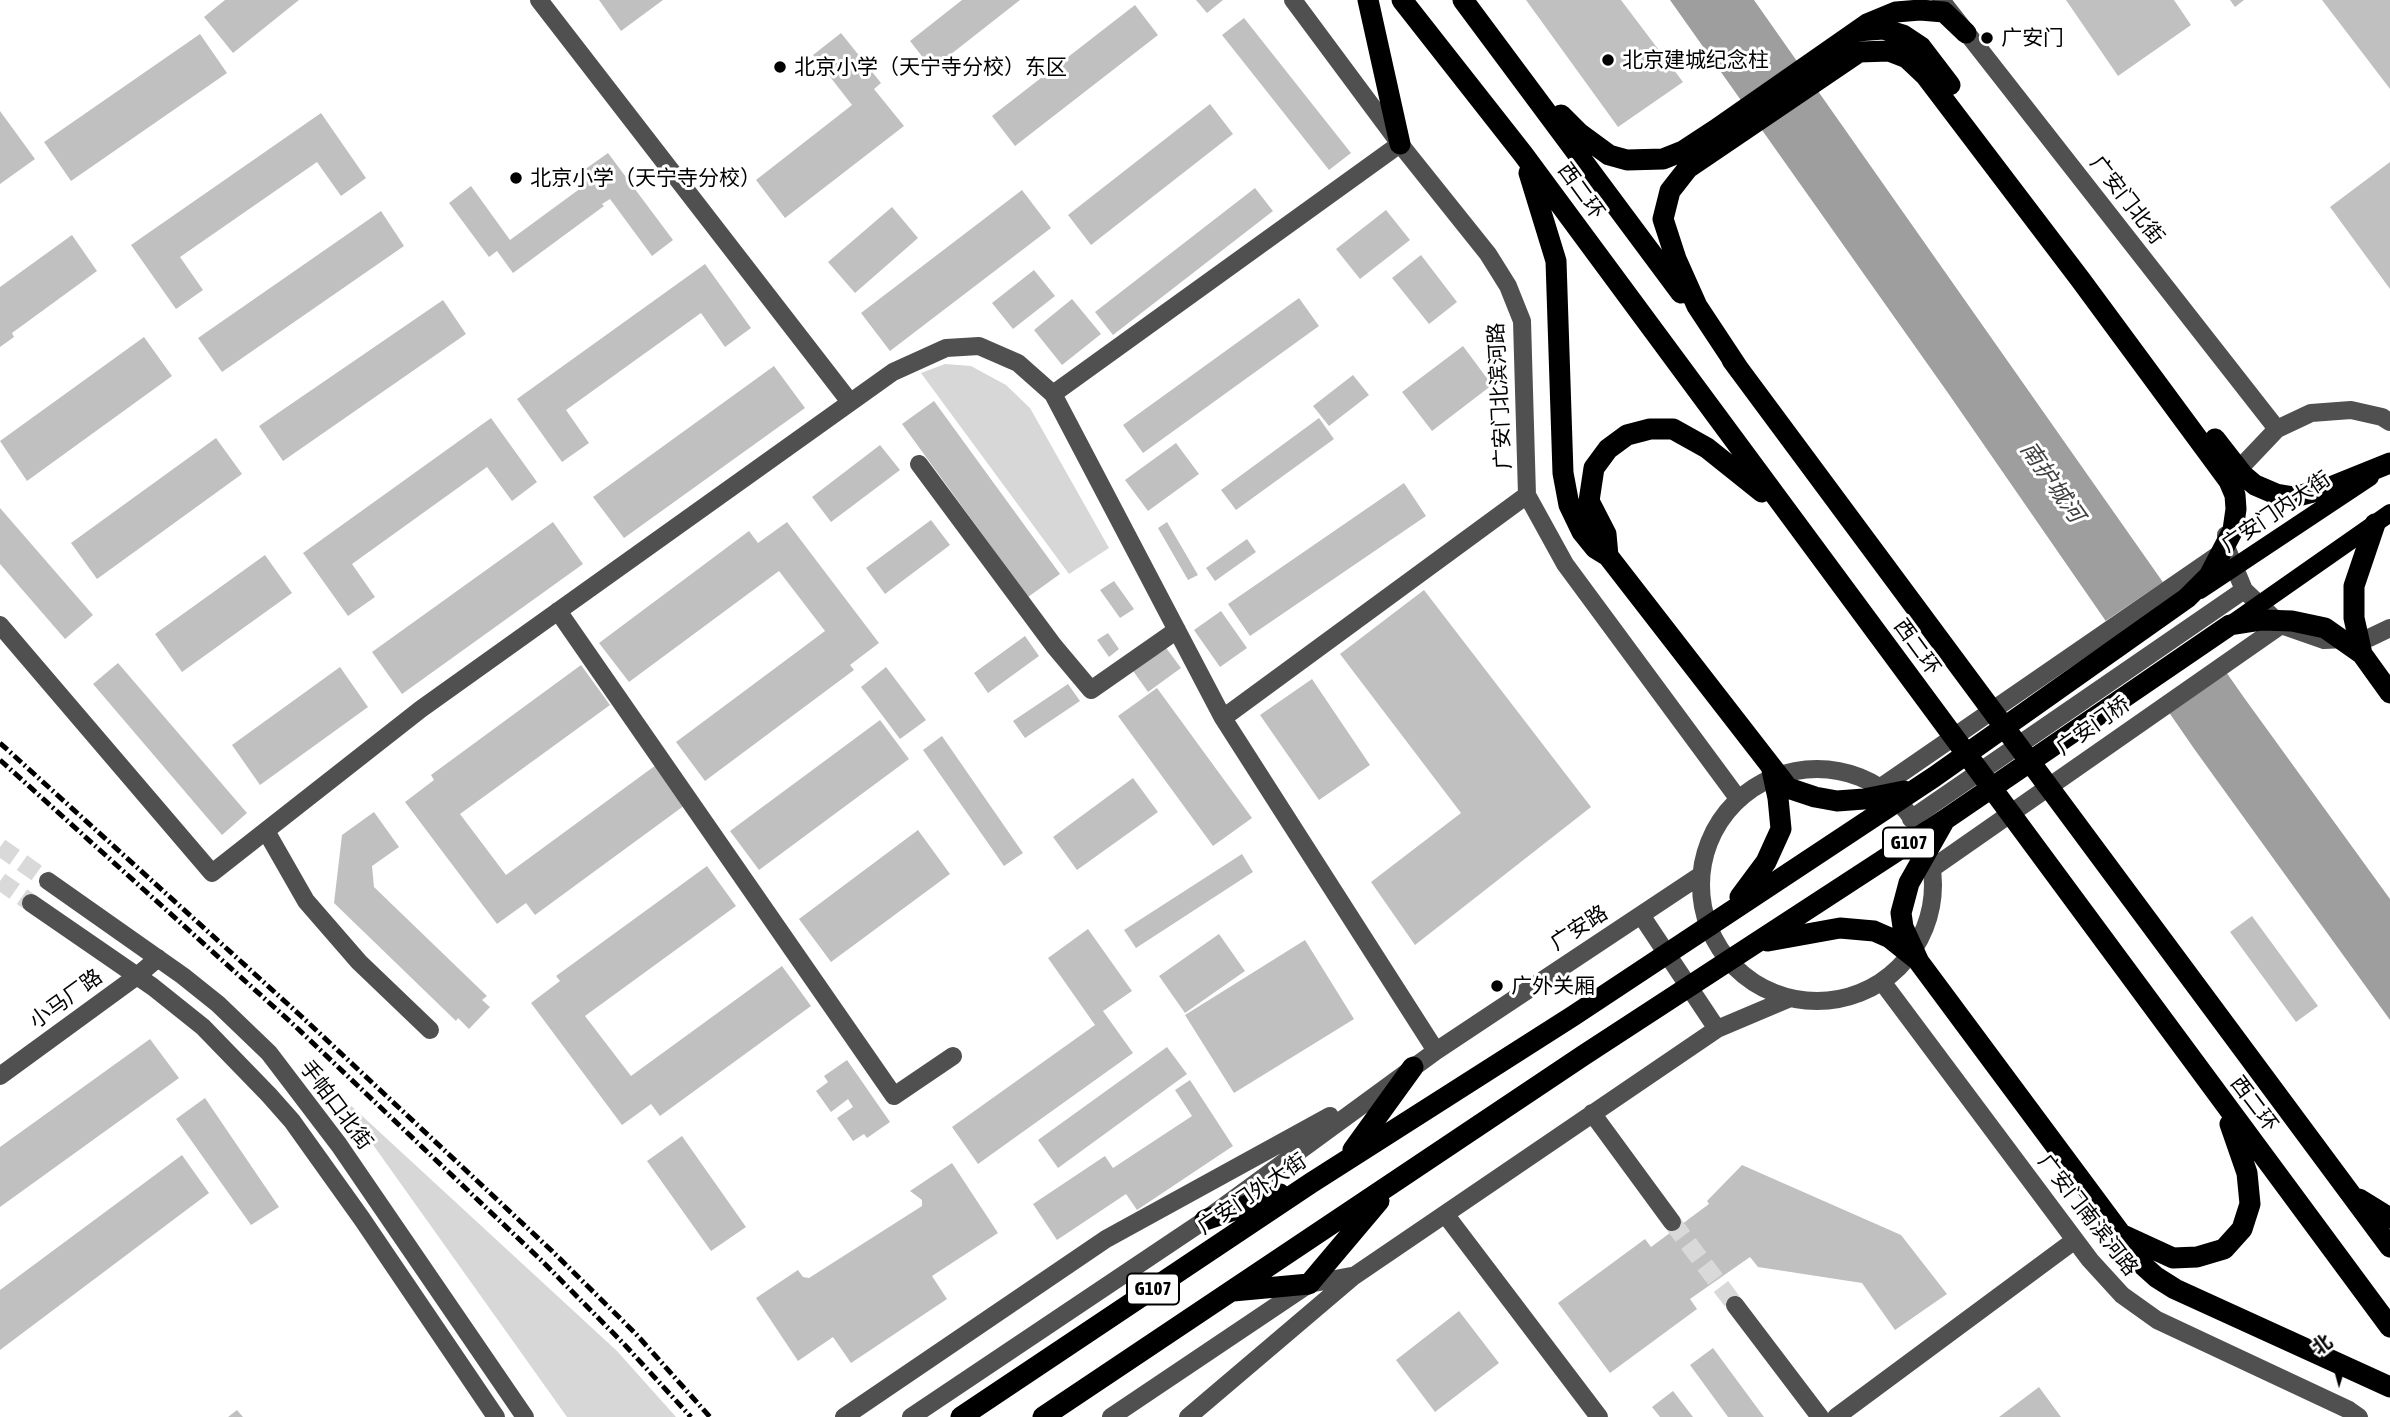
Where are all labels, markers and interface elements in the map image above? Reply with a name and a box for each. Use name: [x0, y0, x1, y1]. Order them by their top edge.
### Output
place label: 广安门: [2001, 25, 2064, 51]
marker: 广安门: [1979, 30, 1995, 46]
place label: 北京建城纪念柱: [1622, 47, 1769, 73]
marker: 北京建城纪念柱: [1600, 52, 1616, 68]
place label: 北京小学（天宁寺分校）东区: [794, 54, 1067, 80]
marker: 北京小学（天宁寺分校）东区: [772, 59, 788, 75]
street label: 广安门北街: [2085, 151, 2169, 249]
street label: 西二环: [1552, 158, 1610, 224]
place label: 北京小学（天宁寺分校）: [530, 165, 761, 191]
marker: 北京小学（天宁寺分校）: [508, 170, 524, 186]
street label: 广安门北滨河路: [1484, 322, 1516, 470]
water label: 南护城河: [2014, 436, 2090, 528]
street label: 广安门内大街: [2217, 466, 2335, 558]
street label: 西二环: [1888, 614, 1946, 680]
street label: 广安门桥: [2051, 692, 2135, 760]
road number: G107: [1883, 828, 1935, 858]
street label: 广安路: [1546, 900, 1612, 956]
street label: 小马厂路: [25, 964, 107, 1034]
place label: 广外关厢: [1511, 973, 1595, 999]
marker: 广外关厢: [1489, 978, 1505, 994]
street label: 手帕口北街: [294, 1055, 378, 1155]
street label: 西二环: [2225, 1071, 2283, 1137]
street label: 广安门外大街: [1193, 1148, 1311, 1240]
street label: 广安门南滨河路: [2033, 1149, 2143, 1281]
road number: G107: [1127, 1274, 1179, 1304]
north arrow: [2299, 1326, 2369, 1396]
text: 北: [2307, 1330, 2336, 1359]

